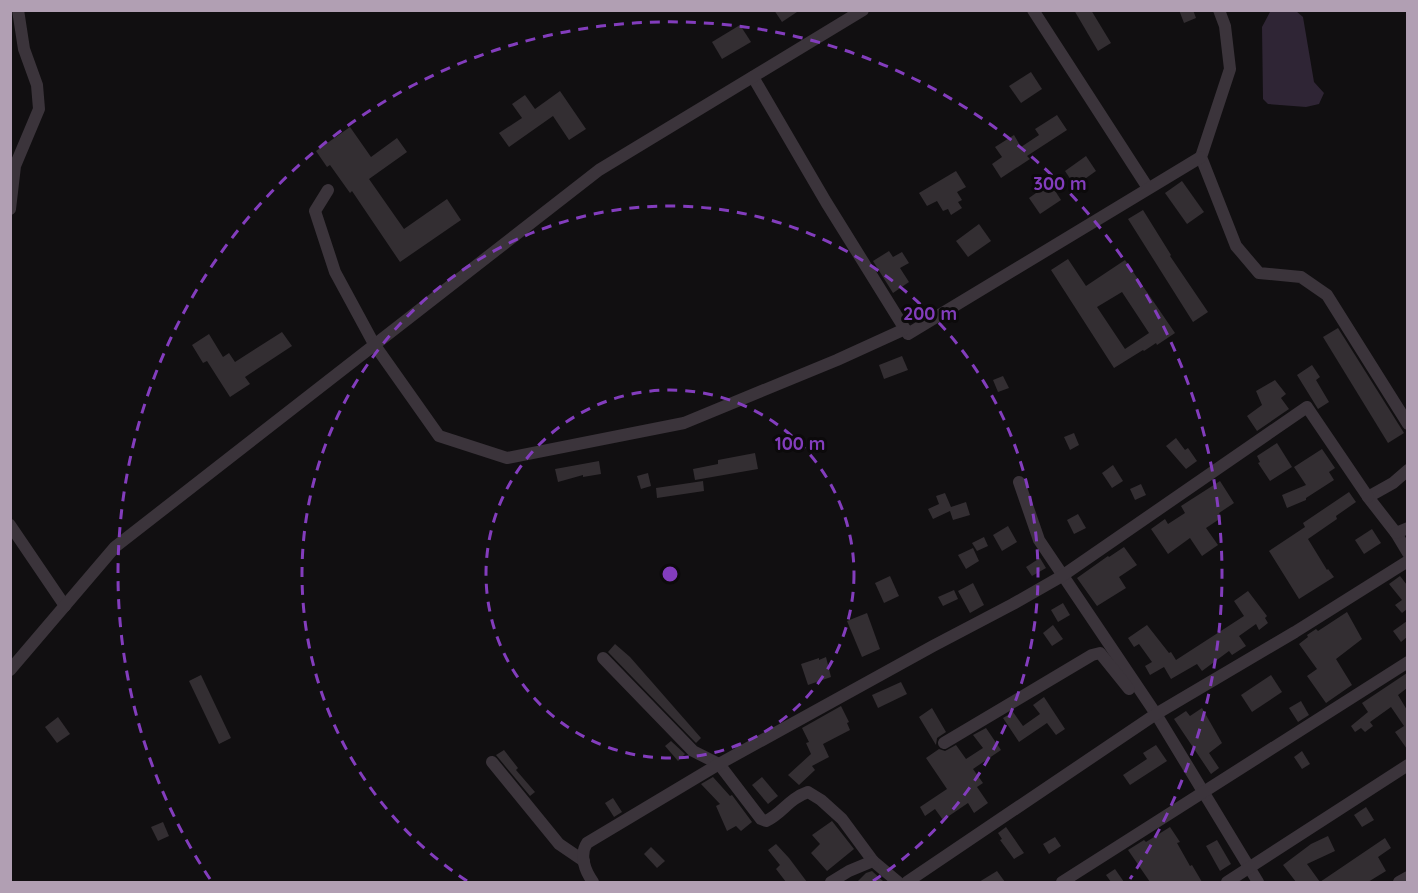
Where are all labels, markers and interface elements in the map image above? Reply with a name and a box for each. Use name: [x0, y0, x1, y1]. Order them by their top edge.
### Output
text: 300 m: [1033, 172, 1087, 195]
text: 200 m: [903, 302, 957, 325]
text: 100 m: [775, 432, 825, 455]
centre of rings: [660, 564, 680, 584]

